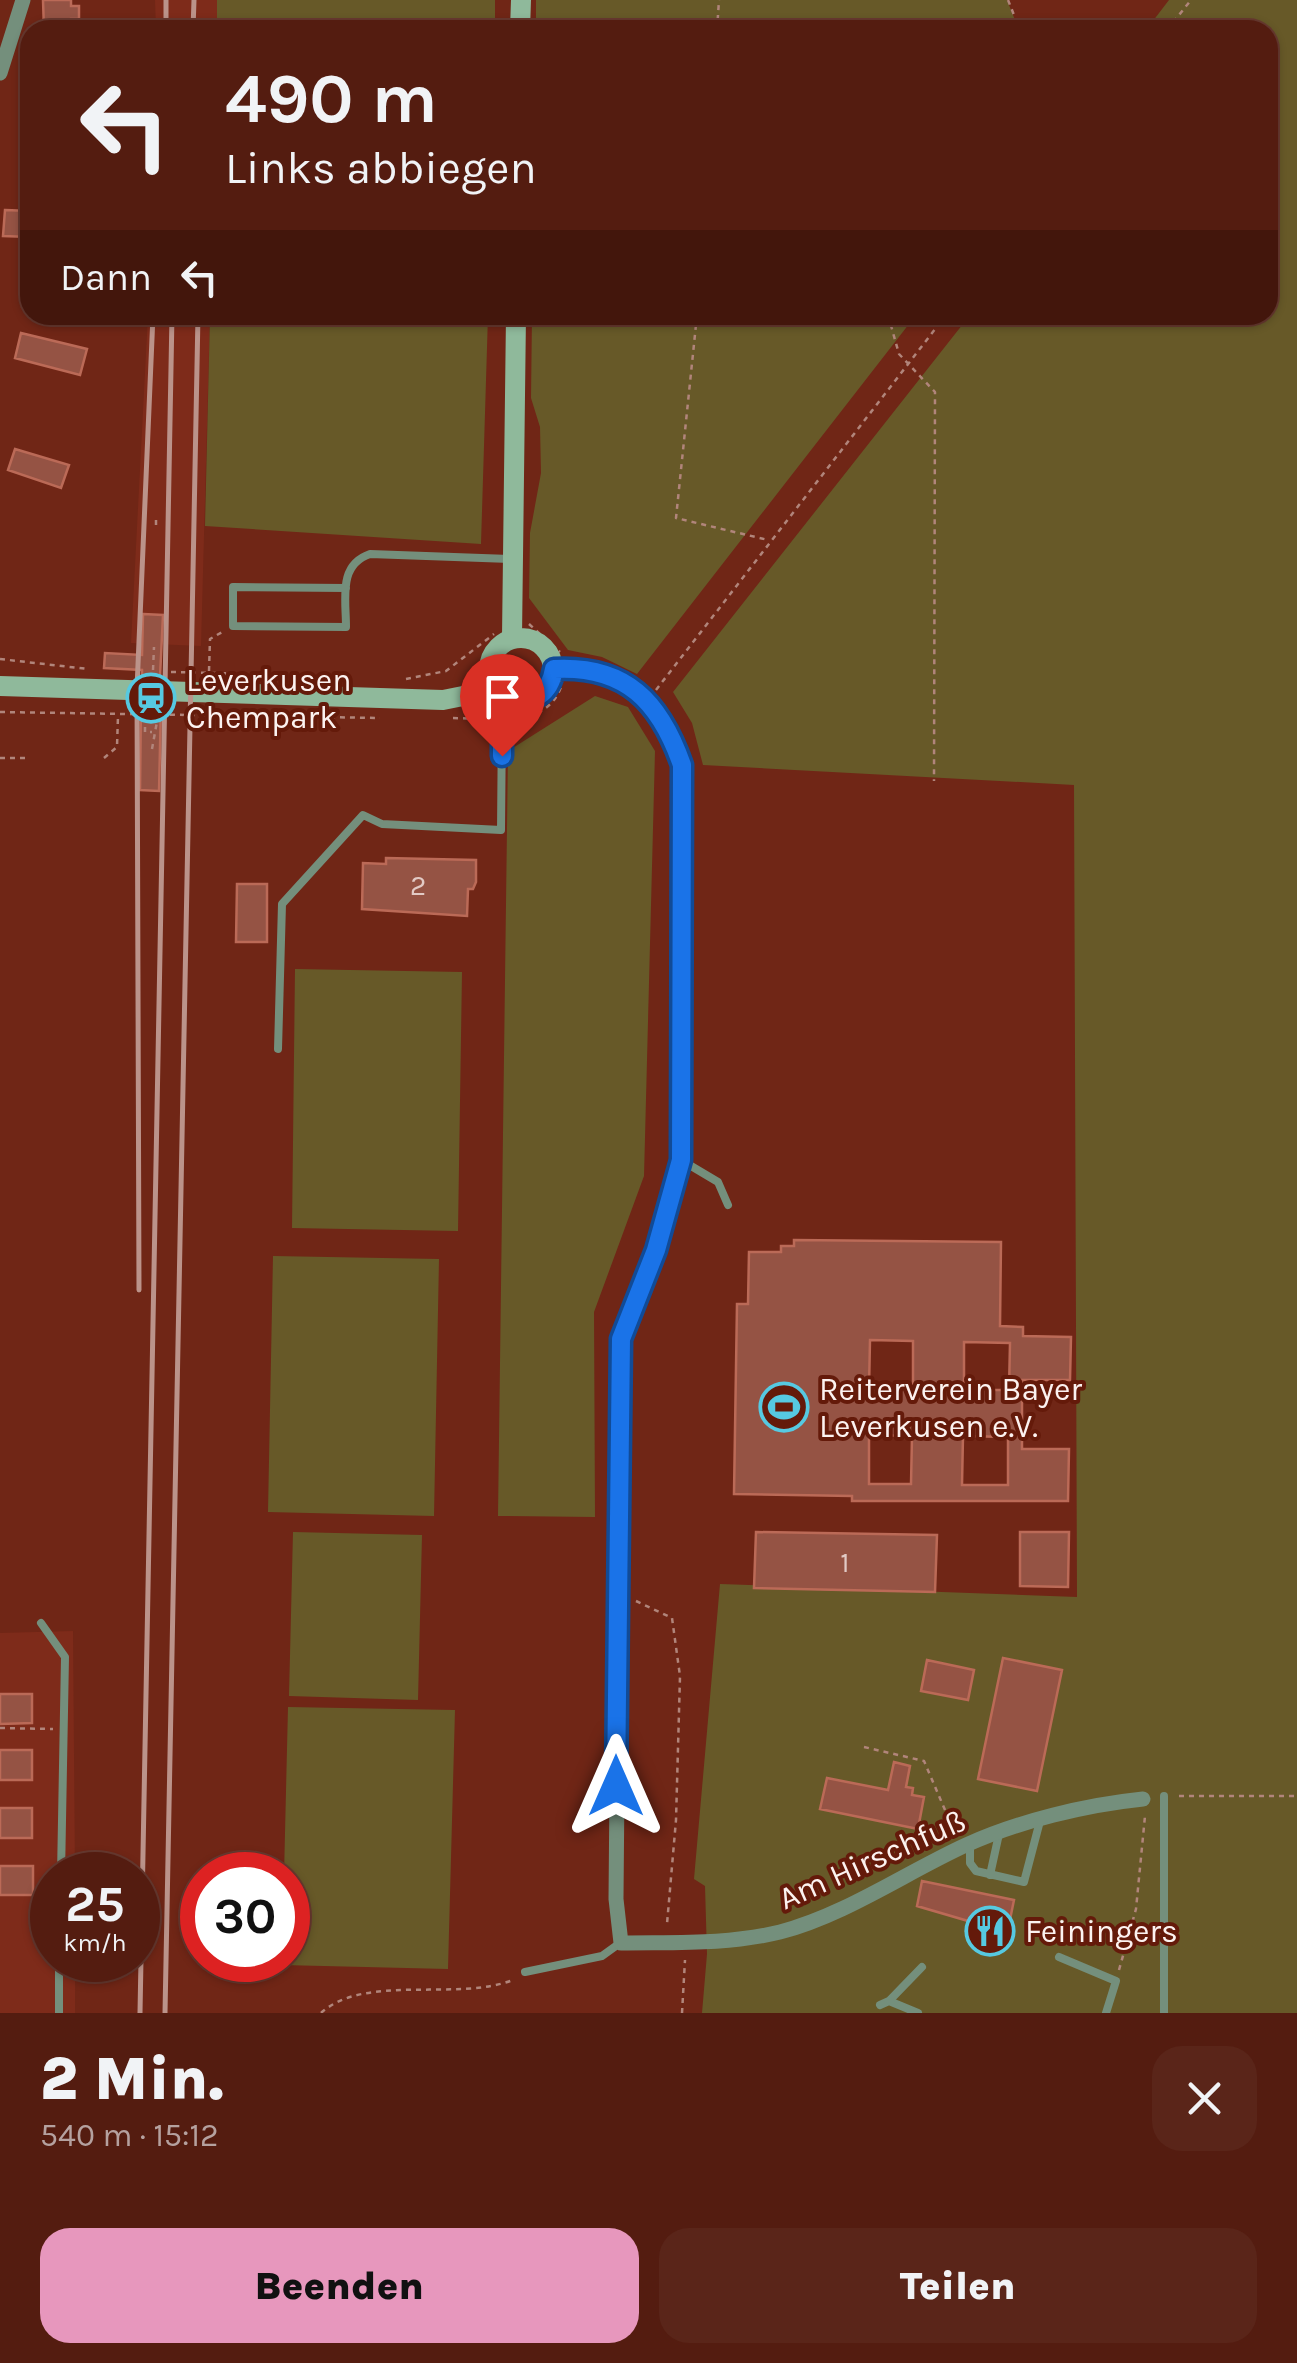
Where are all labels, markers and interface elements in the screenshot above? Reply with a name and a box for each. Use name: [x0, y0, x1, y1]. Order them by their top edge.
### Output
text: 490 m: [225, 58, 438, 140]
icon: left: [60, 60, 190, 190]
text: Links abbiegen: [225, 142, 537, 194]
icon: left: [172, 250, 227, 305]
text: Dann: [60, 255, 152, 300]
pin: [460, 654, 545, 757]
place label: Leverkusen Chempark: [186, 662, 351, 736]
icon: arrive: [475, 669, 530, 724]
station icon: Leverkusen Chempark: [125, 672, 177, 724]
house number: 2: [410, 869, 426, 902]
place label: Reiterverein Bayer Leverkusen e.V.: [819, 1371, 1082, 1445]
sports icon: Reiterverein Bayer Leverkusen e.V.: [758, 1381, 810, 1433]
house number: 1: [840, 1546, 850, 1579]
position arrow: [564, 1734, 668, 1838]
street label: Am Hirschfuß: [773, 1802, 972, 1917]
speed limit sign: 30: [180, 1852, 310, 1982]
text: 25: [65, 1875, 125, 1934]
restaurant icon: Feiningers: [964, 1905, 1016, 1957]
place label: Feiningers: [1025, 1913, 1178, 1950]
text: km/h: [63, 1928, 127, 1957]
text: 2 Min.: [40, 2044, 224, 2114]
button: close: [1152, 2046, 1257, 2151]
text: 540 m · 15:12: [40, 2117, 219, 2154]
button: Beenden: [40, 2228, 639, 2343]
button: Teilen: [659, 2228, 1257, 2343]

